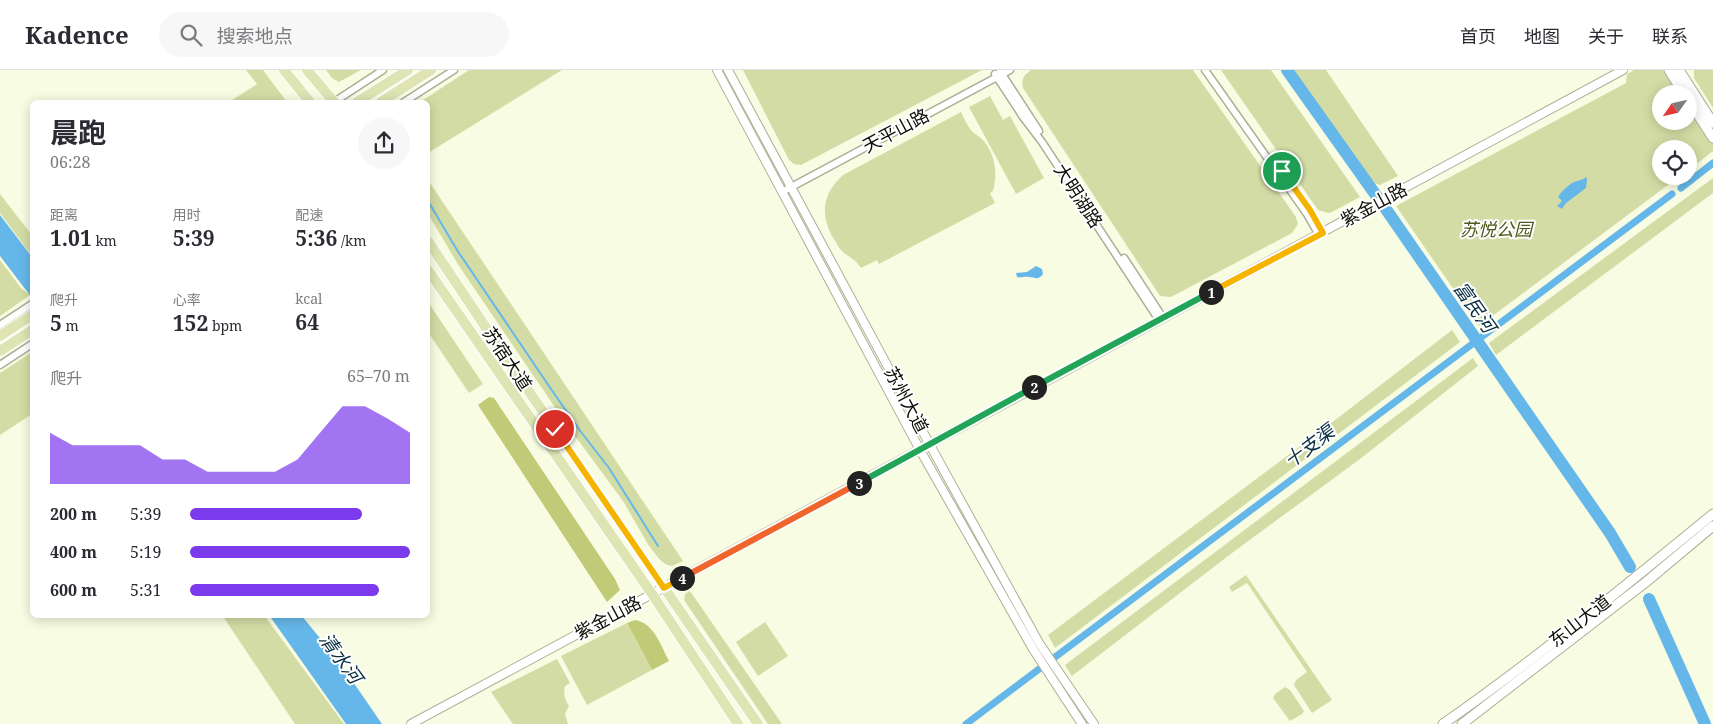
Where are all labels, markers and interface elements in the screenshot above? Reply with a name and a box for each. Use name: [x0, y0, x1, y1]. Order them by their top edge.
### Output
search box: [159, 12, 509, 57]
text: Kadence: [25, 18, 129, 51]
icon: search: [177, 21, 205, 49]
text: 搜索地点: [217, 23, 293, 49]
text: 首页: [1460, 24, 1496, 48]
text: 地图: [1524, 24, 1560, 48]
text: 关于: [1588, 24, 1624, 48]
text: 联系: [1652, 24, 1688, 48]
north arrow: [1652, 85, 1698, 130]
map controls: [1652, 85, 1697, 185]
street label: 天平山路: [858, 103, 933, 158]
text: 晨跑: [50, 113, 106, 151]
button: share: [358, 117, 410, 169]
button: locate: [1652, 140, 1697, 185]
pin: [1261, 150, 1303, 192]
text: 06:28: [50, 151, 90, 173]
icon: arrive: [1268, 157, 1296, 185]
street label: 大明湖路: [1049, 159, 1109, 232]
street label: 紫金山路: [1336, 177, 1411, 232]
text: 距离: [50, 205, 78, 224]
text: 用时: [173, 205, 201, 224]
text: 配速: [295, 205, 323, 224]
park label: 苏悦公园: [1460, 217, 1535, 241]
text: 1.01: [50, 224, 92, 252]
text: 5:39: [173, 224, 215, 252]
text: 5:36: [295, 224, 337, 252]
text: km: [92, 231, 117, 250]
text: /km: [337, 231, 366, 250]
water label: 富民河: [1448, 276, 1504, 341]
pin: 1: [1198, 280, 1224, 304]
text: 1: [1208, 283, 1215, 302]
text: kcal: [295, 289, 322, 308]
text: 爬升: [50, 290, 78, 309]
text: 心率: [173, 290, 201, 309]
text: 64: [295, 308, 319, 336]
text: 5: [50, 309, 62, 337]
text: 152: [173, 309, 208, 337]
text: m: [62, 316, 79, 335]
text: bpm: [208, 316, 242, 335]
street label: 苏宿大道: [478, 322, 538, 395]
street label: 苏州大道: [879, 362, 934, 437]
text: 65–70 m: [347, 365, 410, 387]
text: 爬升: [50, 367, 82, 389]
pin: 2: [1022, 374, 1046, 400]
text: 2: [1031, 378, 1038, 397]
pin: [534, 408, 576, 450]
icon: check: [541, 415, 569, 443]
water label: 十支渠: [1278, 417, 1342, 474]
pin: 3: [846, 470, 872, 496]
text: 3: [856, 474, 863, 493]
text: 200 m: [50, 503, 97, 525]
text: 5:39: [130, 503, 161, 525]
text: 400 m: [50, 541, 97, 563]
text: 5:19: [130, 541, 161, 563]
pin: 4: [670, 566, 694, 590]
text: 4: [679, 569, 686, 588]
text: 600 m: [50, 579, 97, 601]
text: 5:31: [130, 579, 161, 601]
street label: 东山大道: [1544, 589, 1615, 652]
street label: 紫金山路: [570, 590, 645, 645]
water label: 清水河: [314, 627, 371, 692]

